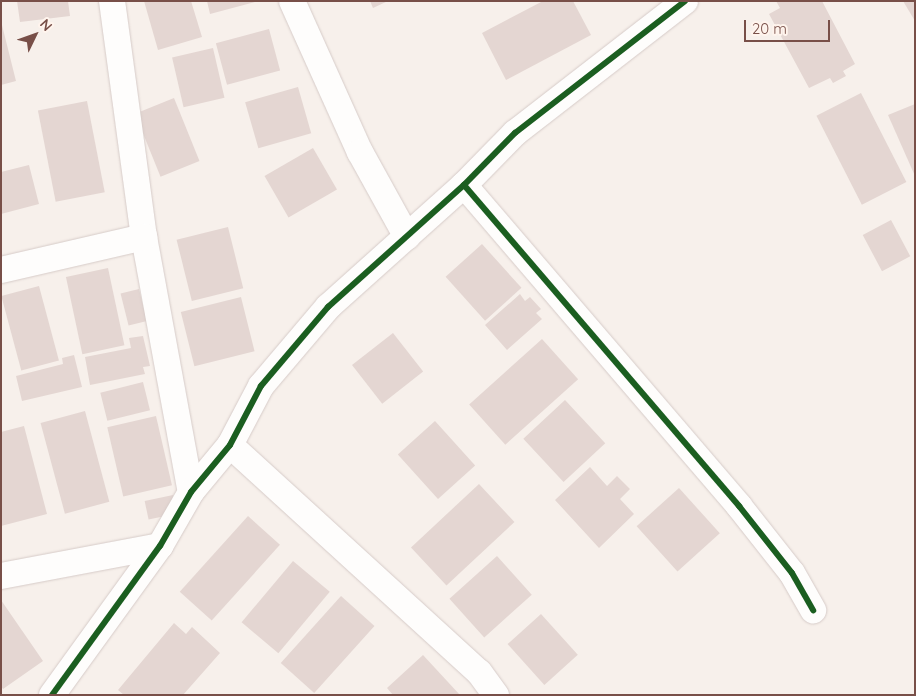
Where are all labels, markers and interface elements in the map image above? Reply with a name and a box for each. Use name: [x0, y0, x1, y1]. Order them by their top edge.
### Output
north arrow: [10, 10, 60, 60]
scale bar: [746, 10, 832, 42]
text: N: [36, 15, 56, 35]
text: 20 m: [752, 19, 787, 38]

